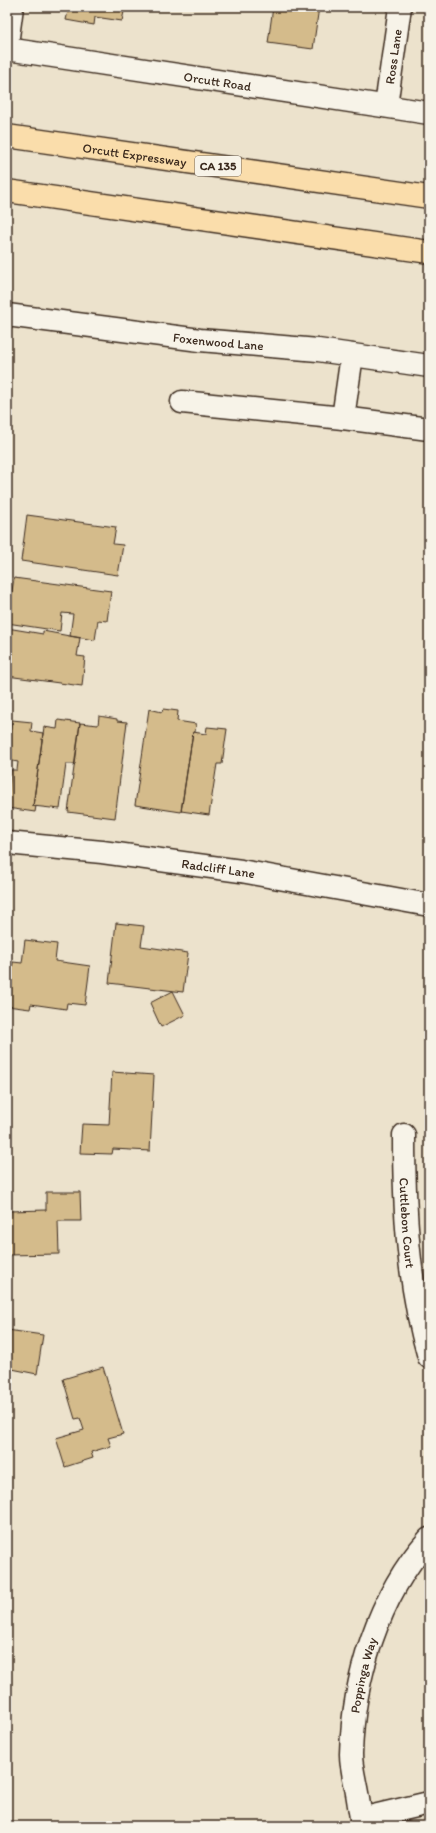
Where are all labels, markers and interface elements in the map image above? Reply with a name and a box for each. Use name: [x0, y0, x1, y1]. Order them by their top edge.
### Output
street label: Ross Lane: [382, 28, 405, 85]
street label: Orcutt Road: [183, 69, 252, 94]
street label: Orcutt Expressway: [82, 140, 188, 170]
road number: CA 135: [195, 156, 241, 176]
street label: Foxenwood Lane: [172, 330, 264, 353]
street label: Radcliff Lane: [181, 856, 256, 881]
street label: Cuttlebon Court: [397, 1178, 418, 1269]
street label: Poppinga Way: [347, 1635, 380, 1714]

